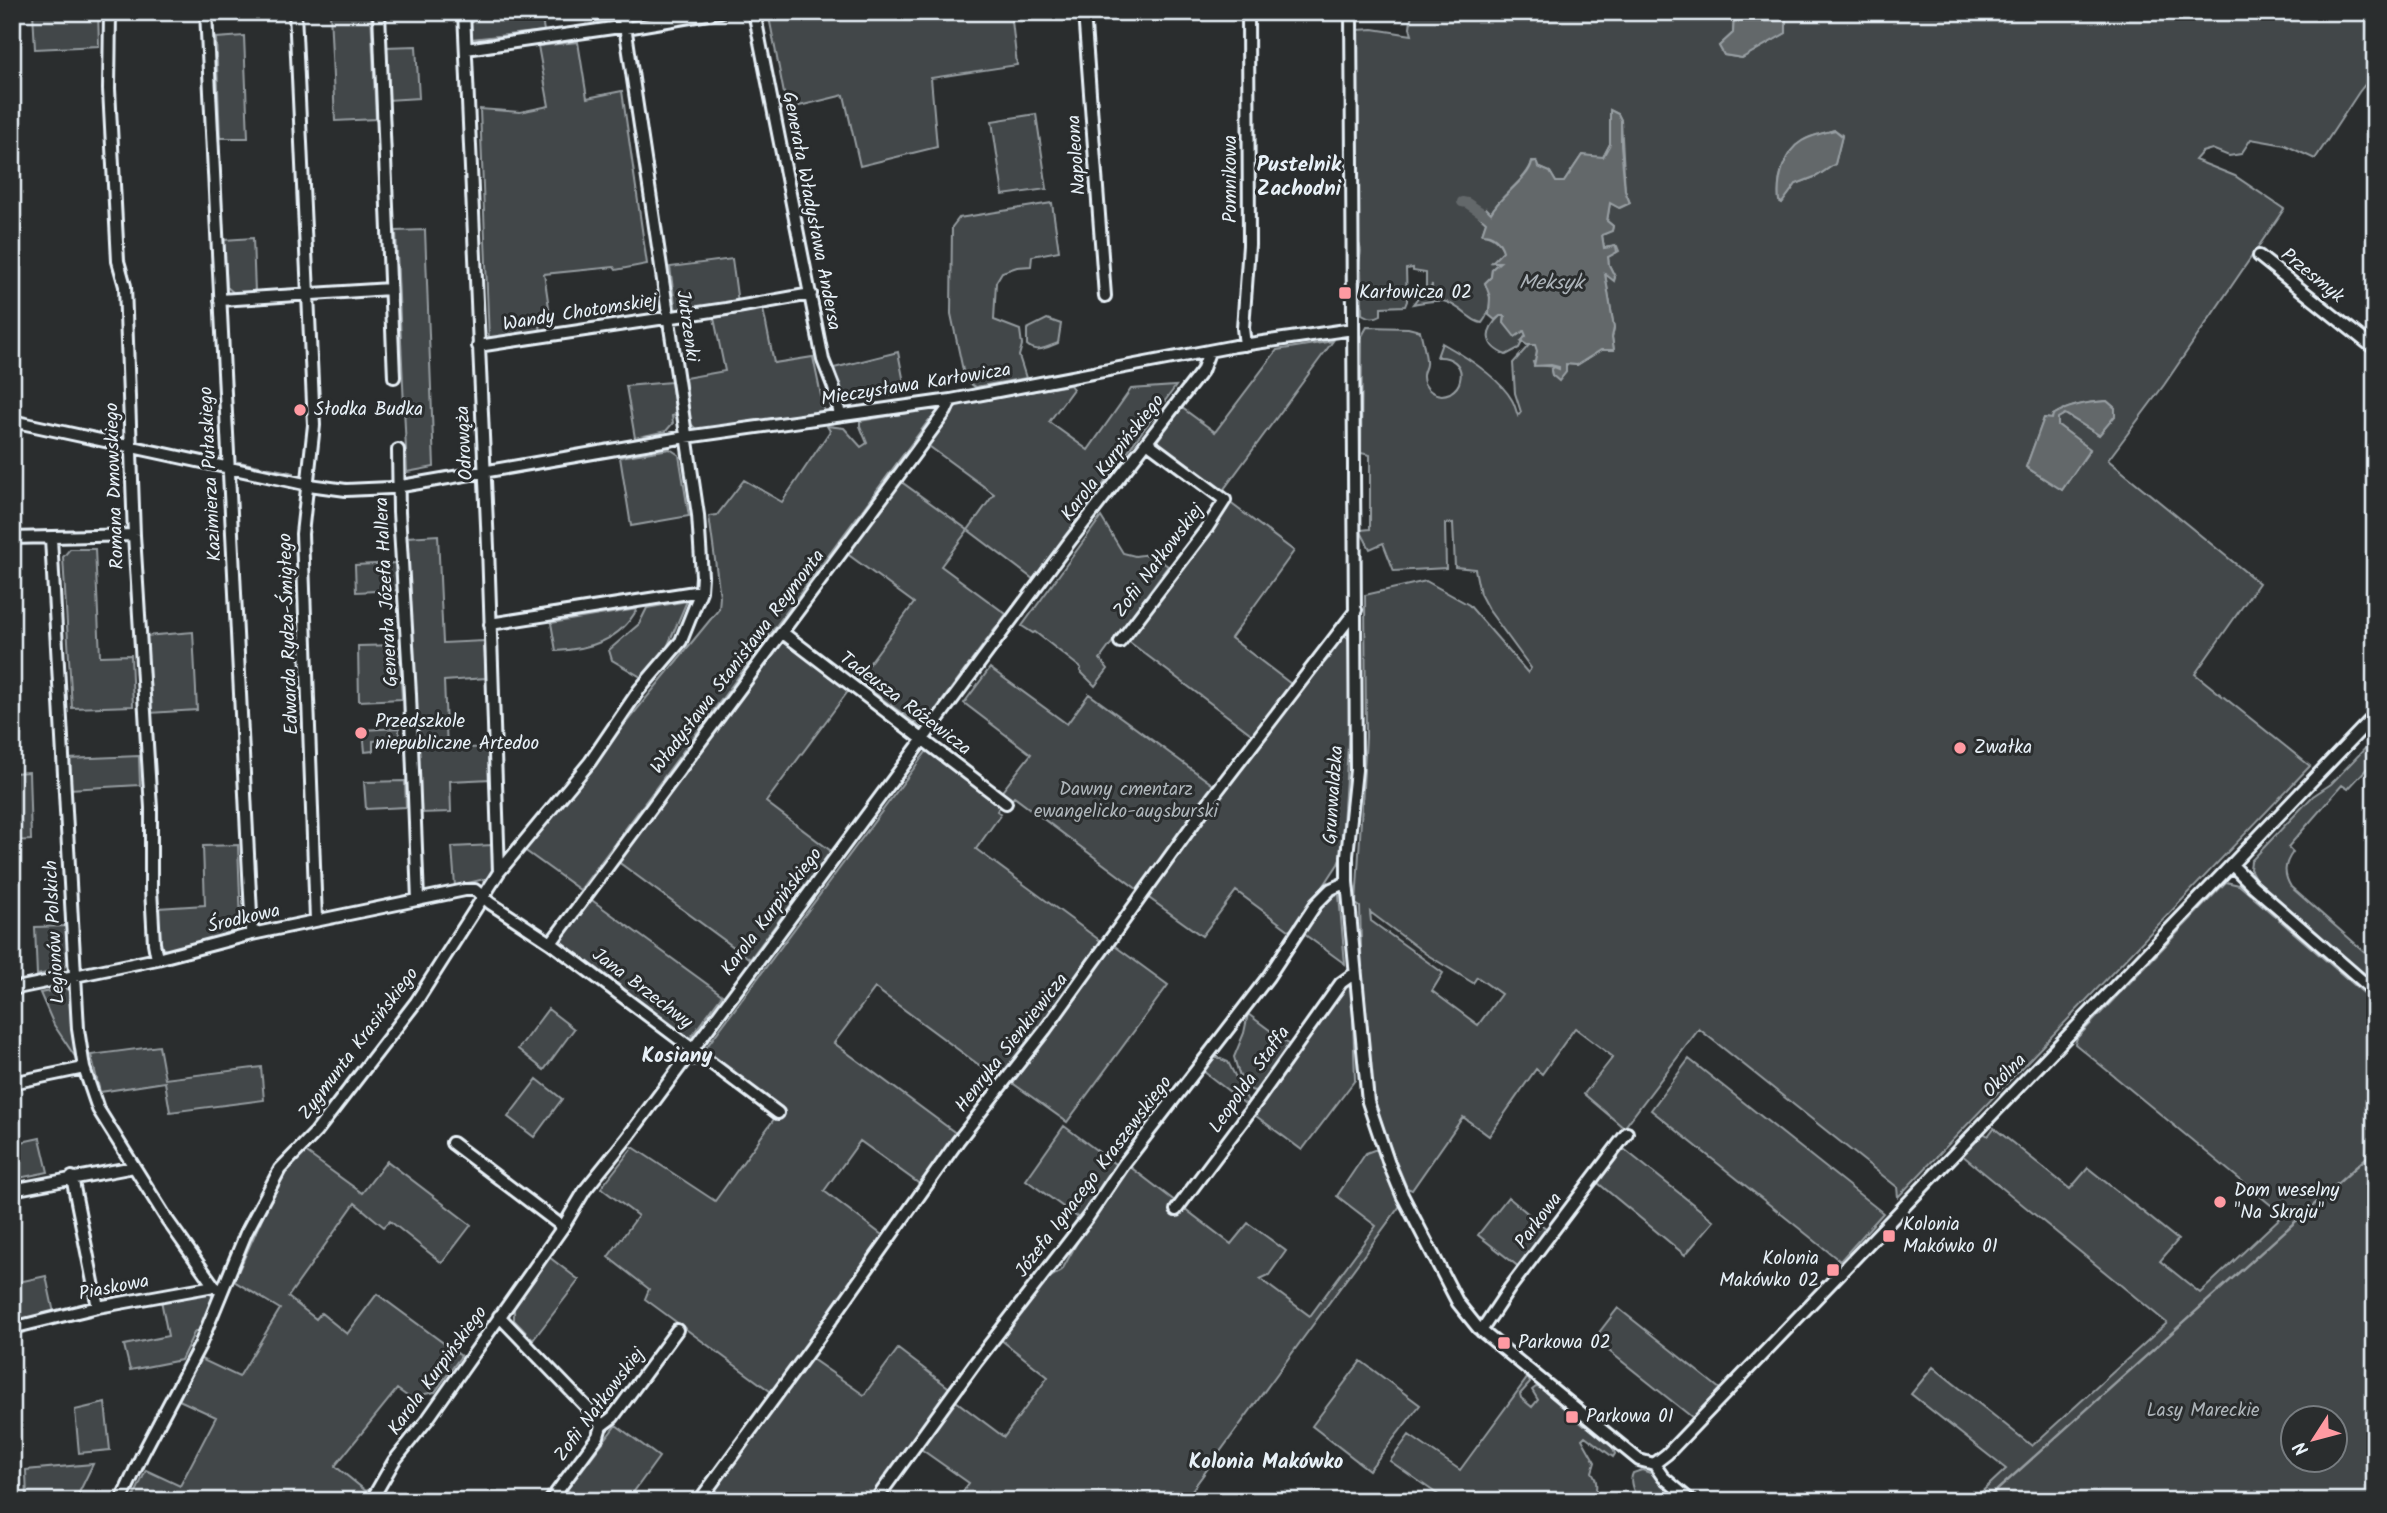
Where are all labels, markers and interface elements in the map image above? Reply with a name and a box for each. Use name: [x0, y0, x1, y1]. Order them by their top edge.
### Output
street label: Generała Władysława Andersa: [773, 89, 849, 333]
street label: Napoleona: [1059, 114, 1095, 196]
street label: Pomnikowa: [1216, 135, 1246, 223]
district label: Pustelnik Zachodni: [1257, 149, 1342, 206]
street label: Przesmyk: [2274, 241, 2350, 311]
water label: Meksyk: [1519, 267, 1586, 300]
place label: Karłowicza 02: [1359, 278, 1472, 308]
marker: Karłowicza 02: [1337, 285, 1353, 301]
street label: Wandy Chotomskiej: [501, 286, 661, 340]
street label: Jutrzenki: [667, 288, 707, 365]
street label: Mieczysława Karłowicza: [819, 355, 1013, 415]
street label: Kazimierza Pułaskiego: [191, 386, 231, 562]
street label: Karola Kurpińskiego: [1054, 388, 1172, 528]
place label: Słodka Budka: [314, 395, 423, 425]
street label: Romana Dmowskiego: [97, 402, 133, 570]
marker: Słodka Budka: [292, 402, 308, 418]
street label: Odrowąża: [448, 405, 482, 481]
street label: Generała Józefa Hallera: [367, 496, 407, 688]
street label: Zofii Nałkowskiej: [1106, 497, 1213, 625]
street label: Edwarda Rydza-Śmigłego: [270, 533, 308, 735]
street label: Władysława Stanisława Reymonta: [643, 543, 833, 781]
street label: Tadeusza Różewicza: [833, 644, 977, 764]
place label: Przedszkole niepubliczne Artedoo: [375, 707, 539, 759]
marker: Przedszkole niepubliczne Artedoo: [353, 725, 369, 741]
place label: Zwałka: [1974, 733, 2032, 763]
marker: Zwałka: [1952, 740, 1968, 756]
street label: Grunwaldzka: [1316, 744, 1352, 846]
park label: Dawny cmentarz ewangelicko-augsburski: [1034, 775, 1219, 827]
street label: Karola Kurpińskiego: [714, 841, 830, 983]
street label: Legionów Polskich: [36, 859, 74, 1005]
street label: Środkowa: [205, 896, 283, 942]
street label: Jana Brzechwy: [585, 941, 700, 1038]
street label: Zygmunta Krasińskiego: [291, 961, 427, 1127]
street label: Henryka Sienkiewicza: [948, 967, 1076, 1119]
street label: Leopolda Staffa: [1202, 1020, 1298, 1140]
district label: Kosiany: [642, 1040, 712, 1073]
street label: Okólna: [1976, 1047, 2034, 1105]
street label: Józefa Ignacego Kraszewskiego: [1008, 1070, 1180, 1284]
place label: Dom weselny "Na Skraju": [2234, 1176, 2340, 1228]
street label: Parkowa: [1508, 1186, 1570, 1256]
marker: Dom weselny "Na Skraju": [2212, 1194, 2228, 1210]
place label: Kolonia Makówko 01: [1903, 1210, 1998, 1262]
marker: Kolonia Makówko 01: [1881, 1228, 1897, 1244]
place label: Kolonia Makówko 02: [1719, 1244, 1819, 1296]
marker: Kolonia Makówko 02: [1825, 1262, 1841, 1278]
street label: Piaskowa: [76, 1266, 152, 1310]
street label: Karola Kurpińskiego: [381, 1300, 495, 1442]
place label: Parkowa 02: [1518, 1328, 1611, 1358]
marker: Parkowa 02: [1496, 1335, 1512, 1351]
street label: Zofii Nałkowskiej: [547, 1341, 654, 1469]
park label: Lasy Mareckie: [2146, 1396, 2260, 1426]
place label: Parkowa 01: [1586, 1402, 1674, 1432]
north arrow: [2278, 1404, 2348, 1474]
marker: Parkowa 01: [1564, 1409, 1580, 1425]
text: N: [2286, 1434, 2318, 1461]
district label: Kolonia Makówko: [1189, 1446, 1344, 1479]

